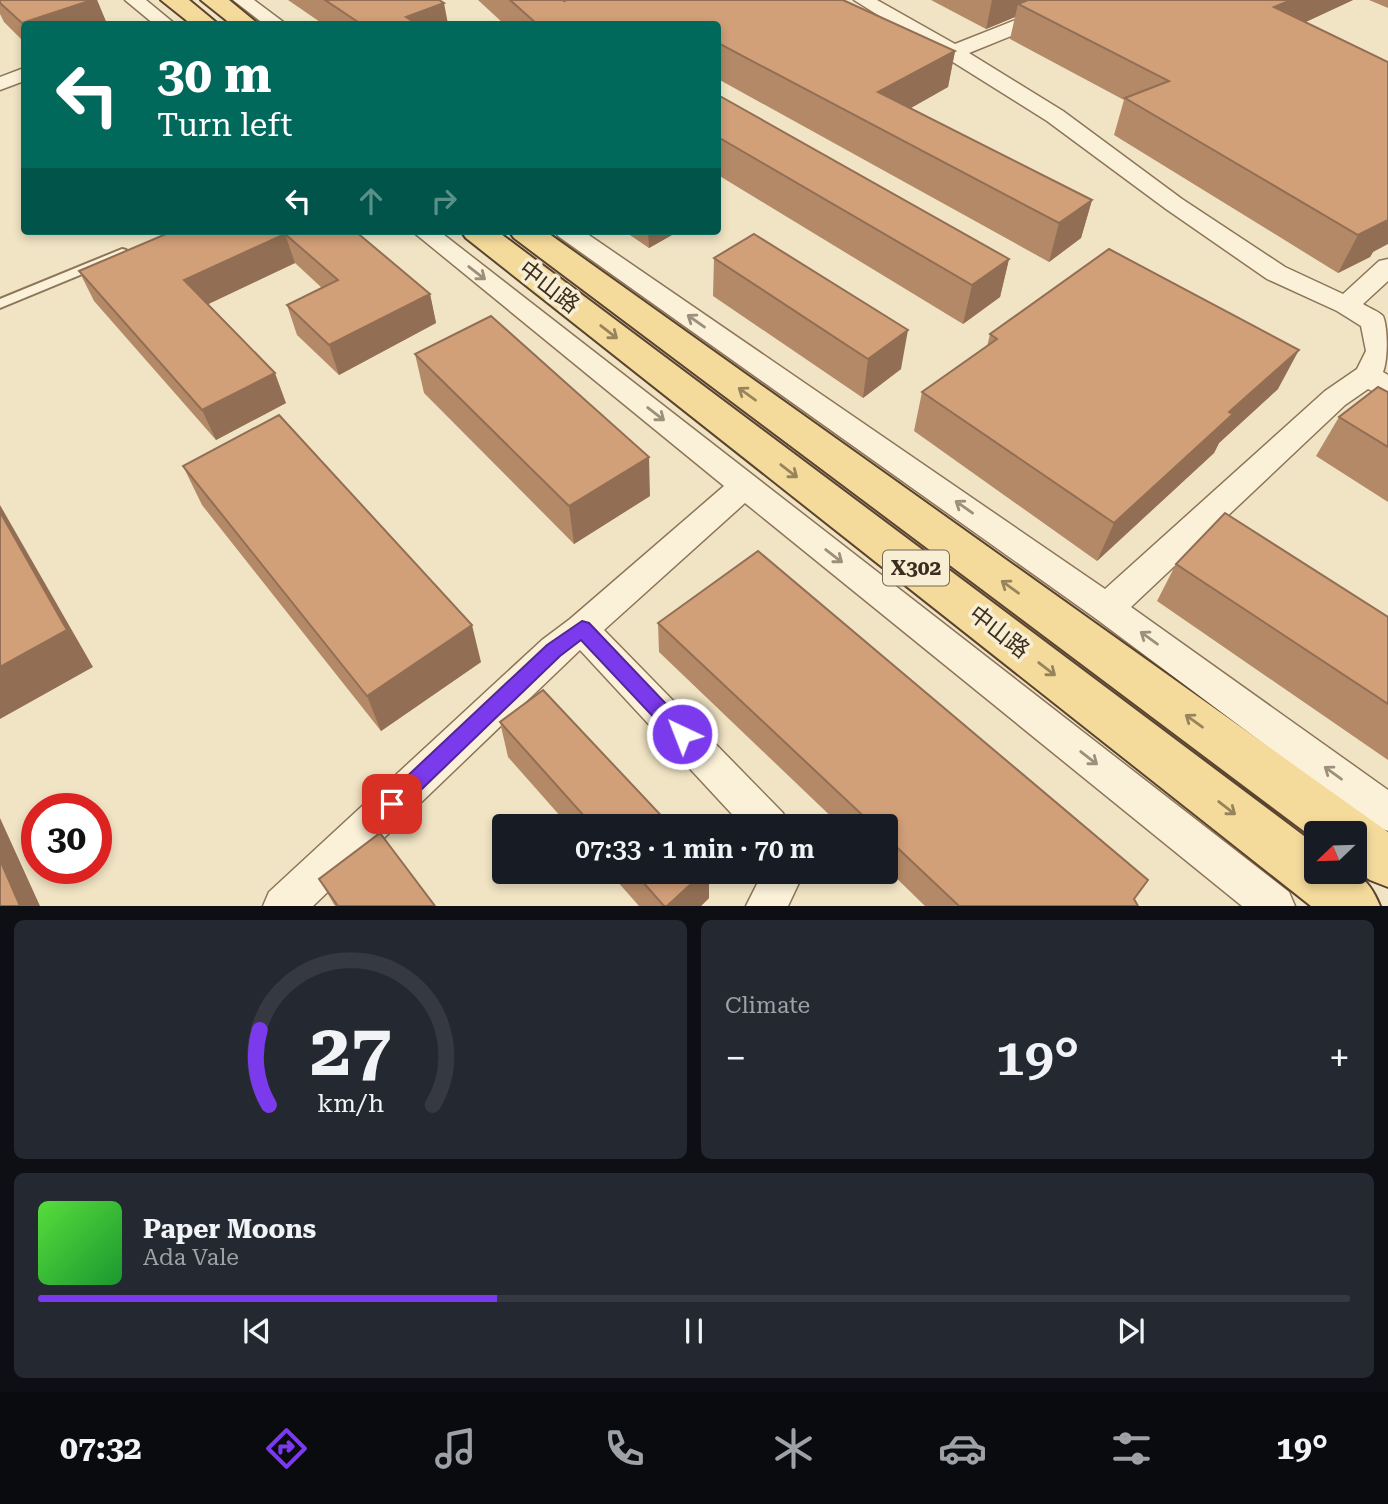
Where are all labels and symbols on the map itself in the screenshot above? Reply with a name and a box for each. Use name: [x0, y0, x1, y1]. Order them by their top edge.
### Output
street label: 中山路: [514, 255, 584, 319]
one-way arrow: [467, 266, 486, 281]
one-way arrow: [687, 314, 707, 328]
one-way arrow: [599, 325, 617, 340]
one-way arrow: [739, 387, 757, 402]
one-way arrow: [646, 407, 664, 422]
one-way arrow: [779, 463, 798, 478]
one-way arrow: [954, 500, 974, 514]
one-way arrow: [824, 548, 843, 563]
road number: X302: [883, 550, 949, 586]
one-way arrow: [1001, 580, 1020, 594]
street label: 中山路: [964, 600, 1034, 664]
one-way arrow: [1140, 631, 1159, 646]
one-way arrow: [1037, 662, 1056, 677]
position arrow: [645, 697, 719, 771]
one-way arrow: [1185, 714, 1204, 728]
one-way arrow: [1079, 750, 1097, 766]
one-way arrow: [1324, 765, 1343, 780]
pin: [362, 774, 422, 834]
speed limit sign: 30: [21, 793, 112, 884]
one-way arrow: [1218, 800, 1236, 815]
north arrow: [1304, 821, 1367, 884]

